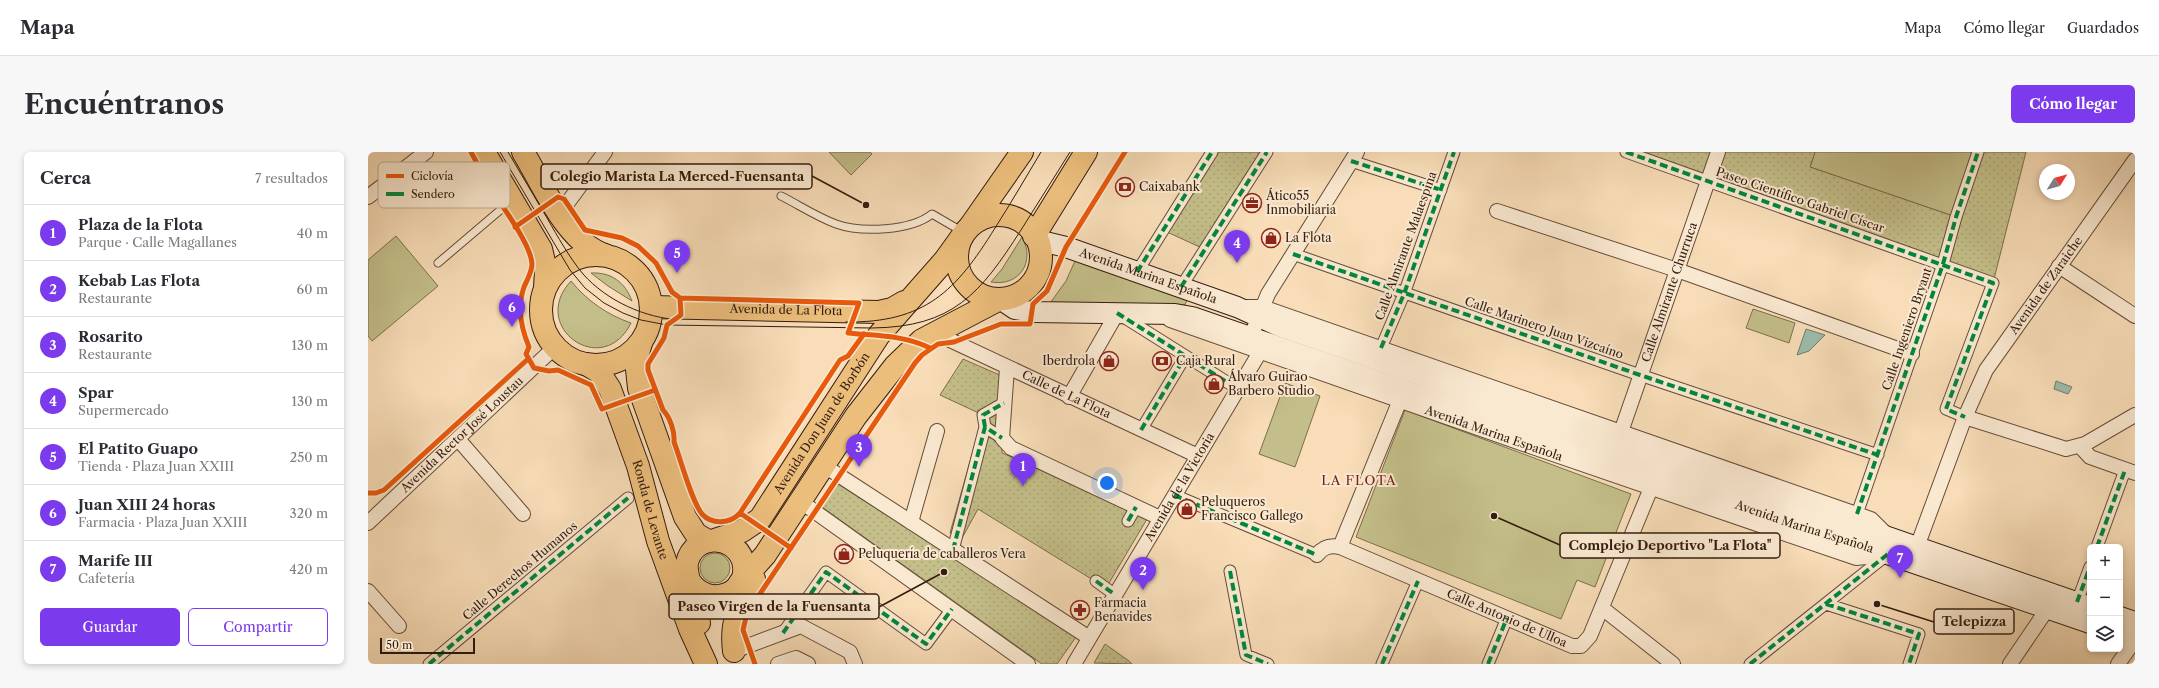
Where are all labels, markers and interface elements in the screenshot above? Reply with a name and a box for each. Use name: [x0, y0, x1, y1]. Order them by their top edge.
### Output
text: Mapa: [20, 16, 75, 39]
text: Mapa: [1904, 19, 1941, 37]
text: Cómo llegar: [1963, 19, 2045, 37]
text: Guardados: [2067, 19, 2139, 37]
button: Cómo llegar: [2011, 85, 2135, 123]
text: Encuéntranos: [24, 87, 224, 121]
legend: [378, 162, 510, 208]
callout: Colegio Marista La Merced-Fuensanta: [541, 164, 812, 189]
street label: Paseo Científico Gabriel Císcar: [1714, 164, 1886, 235]
north arrow: [2039, 164, 2075, 200]
text: Cerca: [40, 168, 91, 188]
text: Colegio Marista La Merced-Fuensanta: [550, 168, 805, 184]
text: Ciclovía: [411, 169, 454, 183]
street label: Calle Almirante Malaespina: [1372, 169, 1440, 322]
text: 7 resultados: [255, 170, 328, 186]
bank icon: Caixabank: [1114, 176, 1136, 198]
place label: Caixabank: [1139, 179, 1201, 194]
text: Sendero: [411, 187, 455, 201]
place label: Ático55 Inmobiliaria: [1265, 187, 1337, 217]
office icon: Ático55 Inmobiliaria: [1241, 192, 1263, 214]
text: Plaza de la Flota: [78, 215, 203, 234]
street label: Calle Almirante Churruca: [1638, 219, 1700, 364]
text: 1: [50, 225, 56, 241]
text: 40 m: [297, 225, 328, 241]
shop icon: La Flota: [1260, 227, 1282, 249]
pin: 4: [1224, 230, 1250, 263]
place label: La Flota: [1285, 230, 1332, 245]
street label: Avenida de Zaraiche: [2005, 233, 2085, 338]
text: Parque · Calle Magallanes: [78, 234, 237, 250]
pin: 5: [664, 240, 690, 273]
street label: Avenida Marina Española: [1077, 244, 1220, 307]
street label: Calle Ingeniero Bryant: [1878, 265, 1935, 392]
text: Kebab Las Flota: [78, 271, 200, 290]
text: 2: [49, 281, 57, 297]
text: 60 m: [297, 281, 328, 297]
text: Restaurante: [78, 290, 152, 306]
street label: Calle Marinero Juan Vizcaíno: [1463, 293, 1626, 362]
pin: 6: [499, 294, 525, 327]
street label: Avenida de La Flota: [728, 301, 843, 318]
text: Rosarito: [78, 327, 143, 346]
text: 3: [49, 337, 57, 353]
text: 130 m: [292, 337, 328, 353]
text: Restaurante: [78, 346, 152, 362]
street label: Avenida Don Juan de Borbón: [770, 349, 873, 497]
shop icon: Iberdrola: [1098, 350, 1120, 372]
bank icon: Caja Rural: [1151, 350, 1173, 372]
place label: Iberdrola: [1042, 353, 1096, 368]
place label: Caja Rural: [1176, 353, 1236, 368]
street label: Calle de La Flota: [1020, 367, 1114, 421]
place label: Álvaro Guirao Barbero Studio: [1227, 368, 1314, 398]
street label: Avenida Rector José Loustau: [396, 373, 526, 496]
shop icon: Álvaro Guirao Barbero Studio: [1203, 373, 1225, 395]
text: Spar: [78, 383, 114, 402]
text: 4: [49, 393, 57, 409]
text: 130 m: [292, 393, 328, 409]
text: Supermercado: [78, 402, 169, 418]
street label: Avenida Marina Española: [1422, 402, 1565, 464]
street label: Avenida de la Victoria: [1140, 429, 1218, 545]
pin: 3: [846, 434, 872, 467]
text: El Patito Guapo: [78, 439, 198, 458]
text: 5: [49, 449, 57, 465]
text: 250 m: [290, 449, 328, 465]
pin: 1: [1010, 453, 1036, 486]
text: Tienda · Plaza Juan XXIII: [78, 458, 234, 474]
street label: Ronda de Levante: [629, 458, 672, 562]
district label: LA FLOTA: [1321, 472, 1397, 488]
your location: [1097, 473, 1117, 493]
place label: Peluqueros Francisco Gallego: [1201, 494, 1303, 523]
text: Juan XIII 24 horas: [78, 495, 216, 514]
street label: Avenida Marina Española: [1732, 496, 1877, 556]
shop icon: Peluqueros Francisco Gallego: [1176, 498, 1198, 520]
text: 6: [49, 505, 57, 521]
text: 320 m: [290, 505, 328, 521]
text: Farmacia · Plaza Juan XXIII: [78, 514, 247, 530]
street label: Calle Derechos Humanos: [459, 518, 580, 623]
callout: Complejo Deportivo "La Flota": [1560, 533, 1780, 558]
text: Complejo Deportivo "La Flota": [1568, 537, 1772, 553]
shop icon: Peluquería de caballeros Vera: [833, 543, 855, 565]
map controls: [2087, 544, 2123, 652]
button: +: [2087, 544, 2123, 580]
pin: 7: [1887, 545, 1913, 578]
place label: Peluquería de caballeros Vera: [858, 546, 1027, 561]
text: Marife III: [78, 551, 153, 570]
pin: 2: [1130, 557, 1156, 590]
text: 7: [50, 561, 56, 577]
text: 420 m: [289, 561, 328, 577]
text: Cafetería: [78, 570, 135, 586]
button: −: [2087, 580, 2123, 616]
street label: Calle Antonio de Ulloa: [1445, 585, 1570, 650]
callout: Paseo Virgen de la Fuensanta: [669, 594, 879, 619]
place label: Farmacia Benavides: [1094, 595, 1152, 624]
text: Paseo Virgen de la Fuensanta: [677, 598, 871, 614]
pharmacy icon: Farmacia Benavides: [1069, 599, 1091, 621]
button: Guardar: [40, 608, 180, 646]
button: Compartir: [188, 608, 328, 646]
callout: Telepizza: [1934, 609, 2014, 634]
text: Telepizza: [1942, 613, 2007, 629]
button: layers: [2087, 616, 2123, 652]
scale bar: [380, 636, 475, 655]
text: 50 m: [386, 638, 412, 652]

